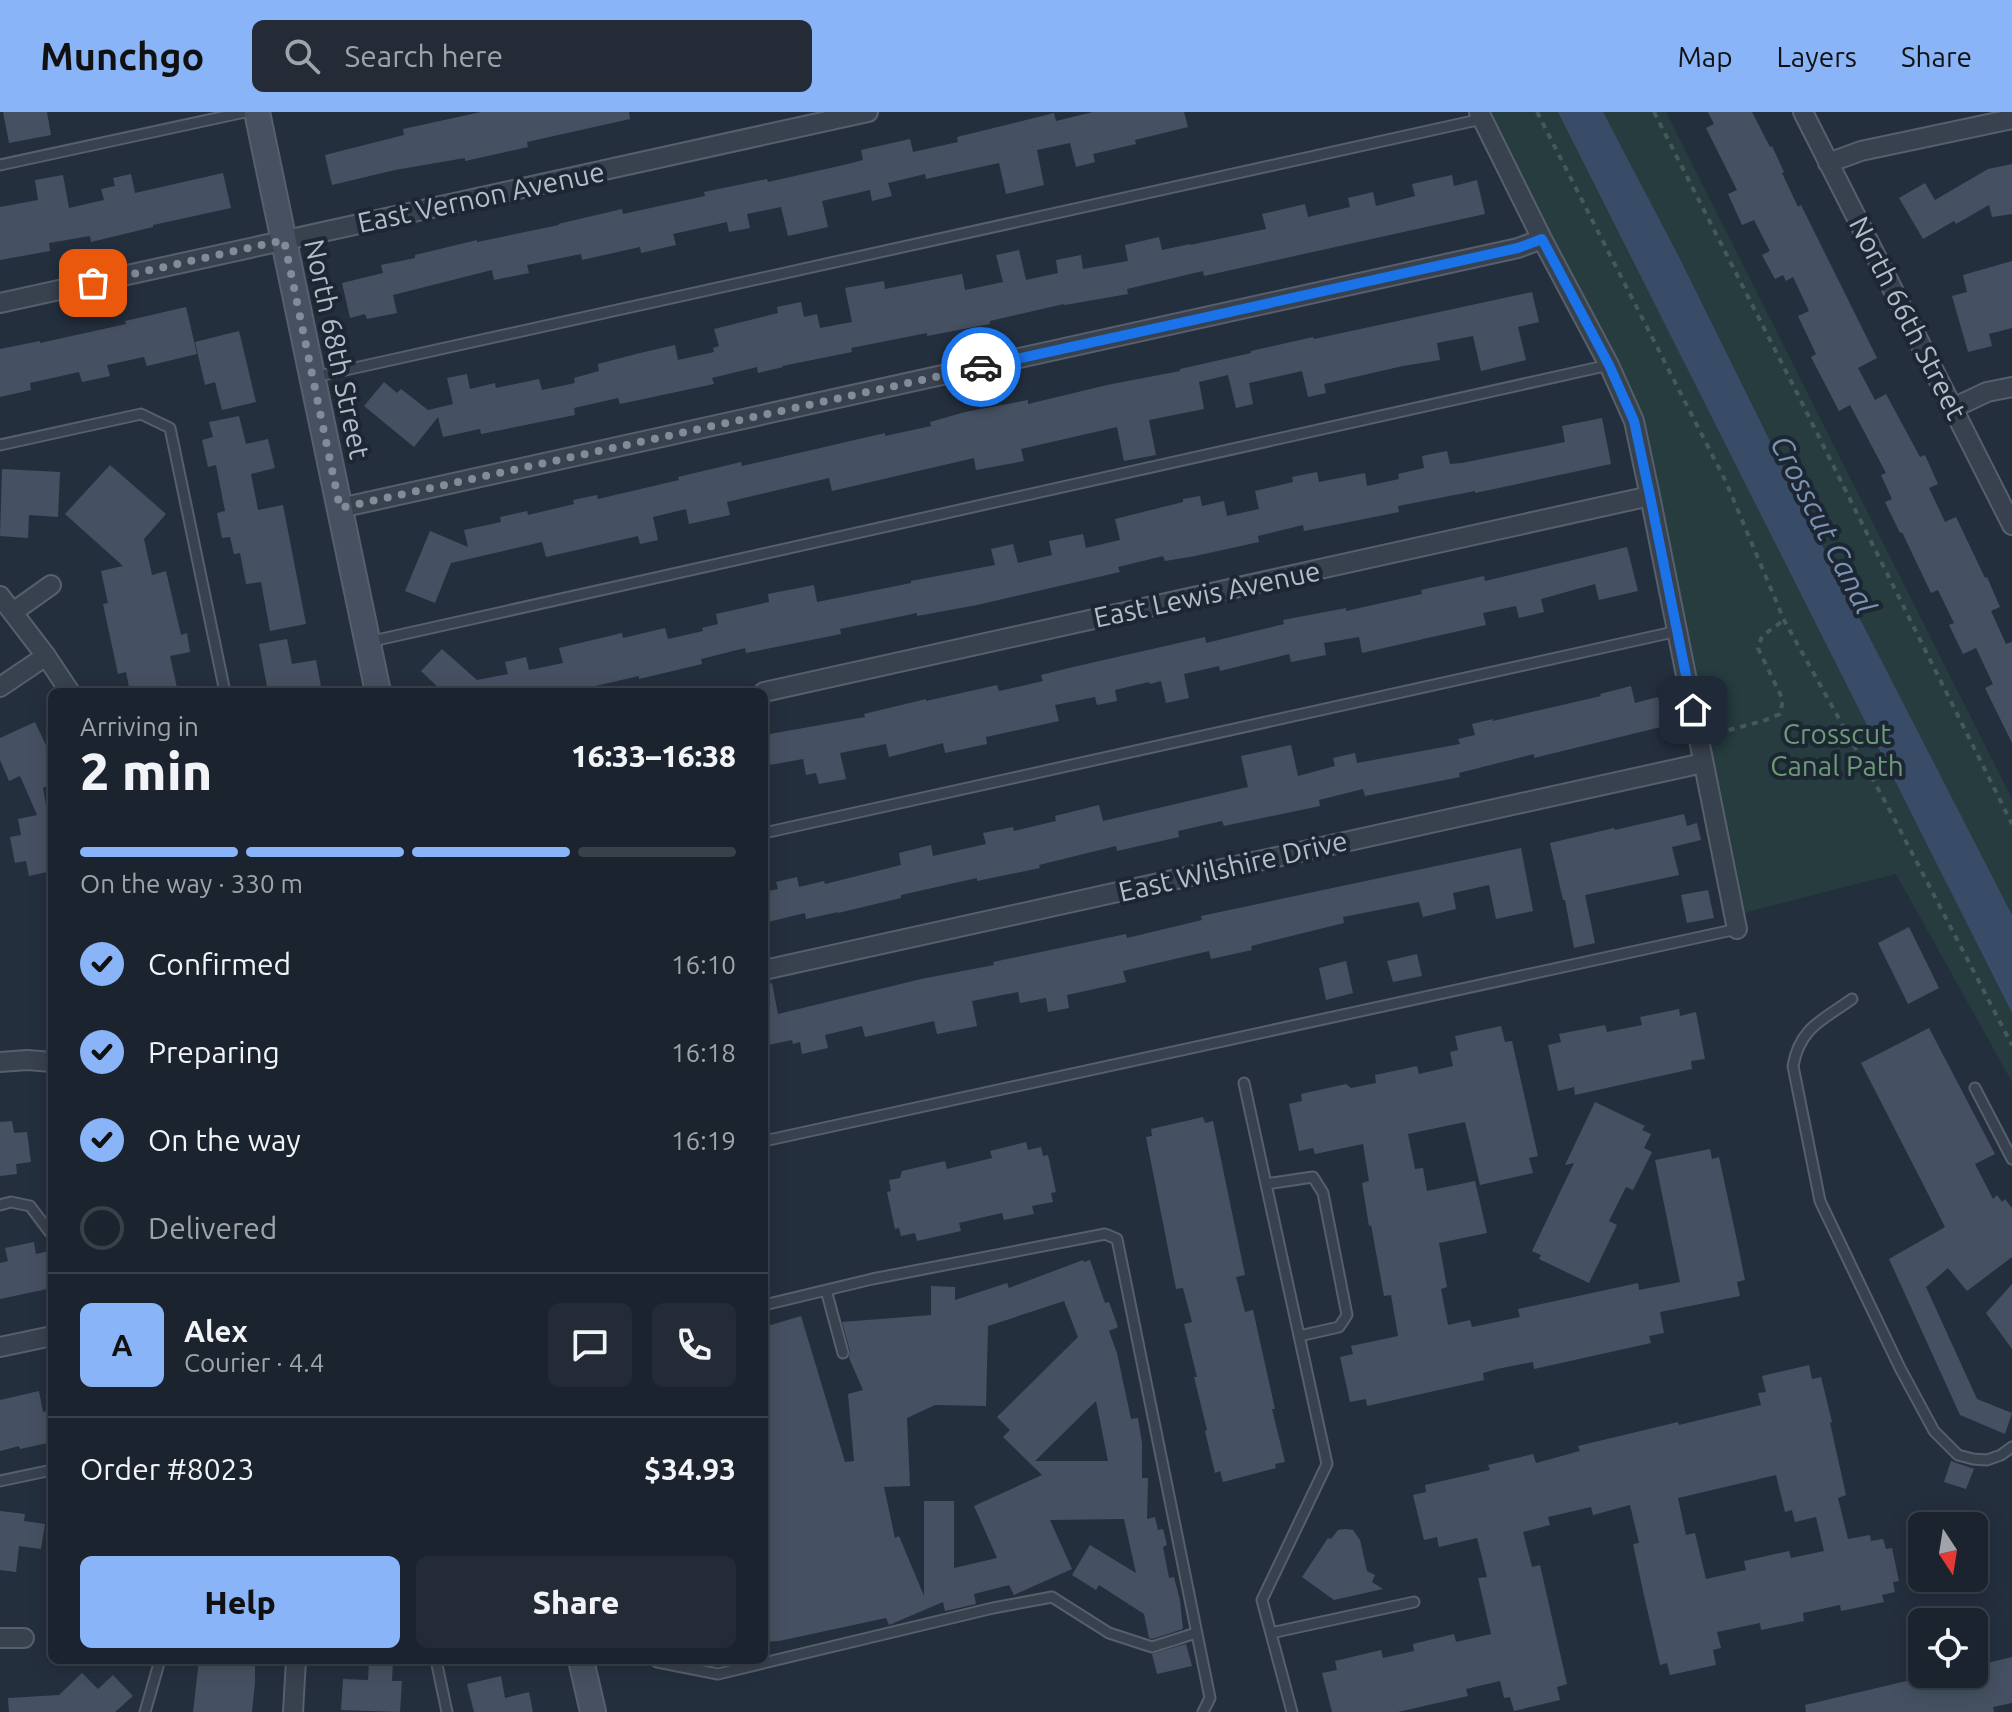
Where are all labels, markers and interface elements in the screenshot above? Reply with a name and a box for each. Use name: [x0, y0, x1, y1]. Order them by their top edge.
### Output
search box: [252, 20, 812, 92]
icon: search: [280, 34, 324, 78]
text: Munchgo: [40, 35, 204, 77]
text: Search here: [344, 39, 503, 73]
text: Map: [1677, 41, 1733, 72]
text: Layers: [1777, 41, 1857, 72]
text: Share: [1901, 41, 1972, 72]
street label: East Vernon Avenue: [355, 155, 607, 238]
street label: North 66th Street: [1844, 211, 1973, 424]
street label: North 68th Street: [299, 236, 376, 461]
pin: [59, 249, 127, 317]
icon: bag: [71, 261, 115, 305]
courier: [941, 327, 1021, 407]
icon: car: [959, 345, 1003, 389]
water label: Crosscut Canal: [1764, 429, 1884, 620]
street label: East Lewis Avenue: [1091, 554, 1323, 633]
pin: [1659, 676, 1727, 744]
icon: home: [1671, 688, 1715, 732]
text: Arriving in: [80, 712, 199, 741]
park label: Crosscut Canal Path: [1770, 718, 1904, 781]
text: 16:33–16:38: [571, 739, 736, 773]
text: 2 min: [80, 742, 212, 800]
street label: East Wilshire Drive: [1115, 824, 1350, 907]
text: On the way · 330 m: [80, 869, 303, 898]
icon: check: [80, 942, 124, 986]
text: Confirmed: [148, 947, 291, 981]
text: 16:10: [671, 950, 736, 979]
icon: check: [80, 1030, 124, 1074]
text: Preparing: [148, 1035, 280, 1069]
text: 16:18: [671, 1038, 736, 1067]
icon: check: [80, 1118, 124, 1162]
text: On the way: [148, 1123, 301, 1157]
text: 16:19: [671, 1126, 736, 1155]
text: Delivered: [148, 1211, 277, 1245]
button: chat: [548, 1303, 632, 1387]
button: phone: [652, 1303, 736, 1387]
text: Alex: [184, 1314, 248, 1348]
text: A: [111, 1328, 133, 1362]
text: Courier · 4.4: [184, 1348, 324, 1377]
text: Order #8023: [80, 1452, 254, 1486]
text: $34.93: [644, 1452, 736, 1486]
north arrow: [1908, 1512, 1988, 1592]
map controls: [1908, 1512, 1988, 1688]
button: Help: [80, 1556, 400, 1648]
button: Share: [416, 1556, 736, 1648]
button: locate: [1908, 1608, 1988, 1688]

